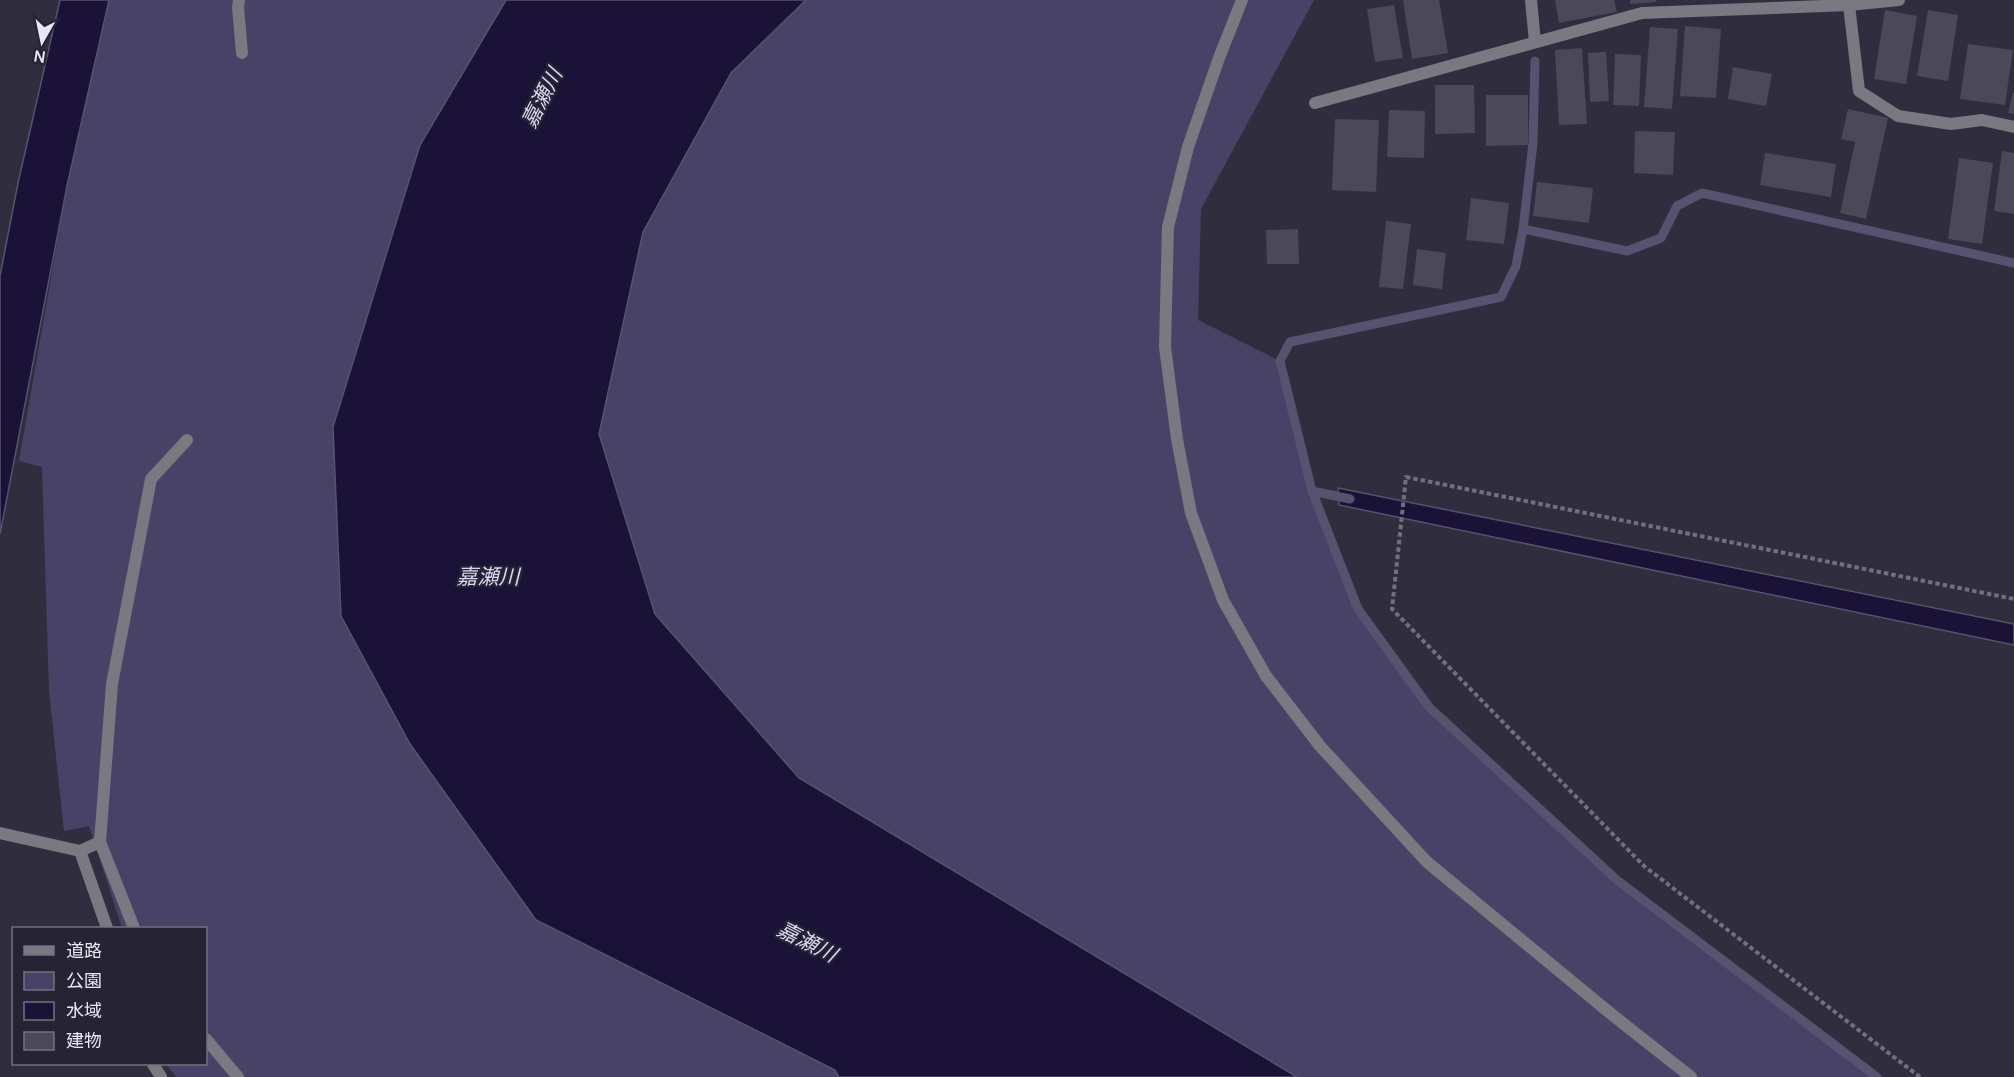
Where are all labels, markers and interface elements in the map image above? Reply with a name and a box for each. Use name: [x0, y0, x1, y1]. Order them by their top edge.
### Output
north arrow: [12, 12, 72, 72]
text: N: [32, 45, 47, 69]
water label: 嘉瀬川: [514, 61, 569, 132]
water label: 嘉瀬川: [457, 562, 521, 590]
water label: 嘉瀬川: [773, 914, 844, 969]
legend: [12, 927, 207, 1065]
text: 道路: [66, 938, 102, 962]
text: 公園: [66, 968, 102, 992]
text: 水域: [66, 998, 102, 1022]
text: 建物: [66, 1028, 102, 1052]

